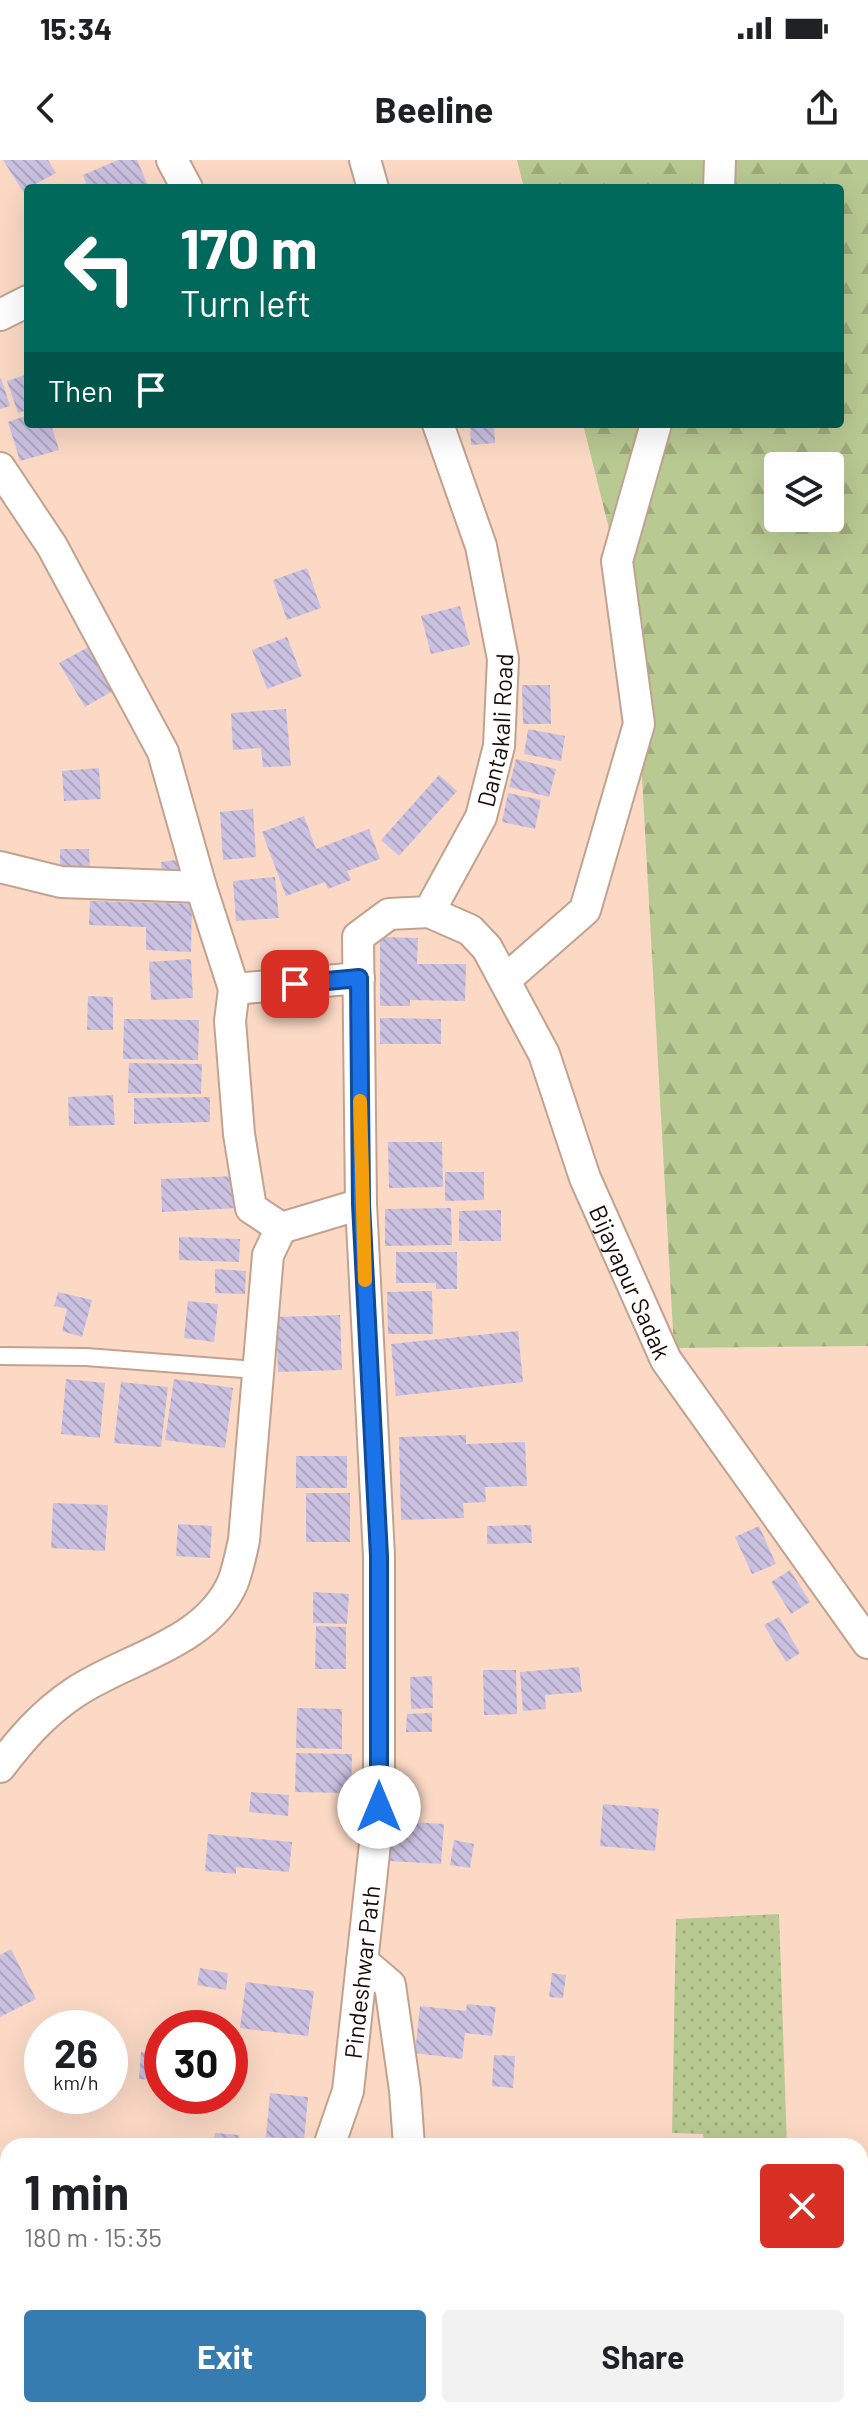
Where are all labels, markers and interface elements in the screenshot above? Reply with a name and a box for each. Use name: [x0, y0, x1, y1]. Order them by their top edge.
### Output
text: 15:34: [40, 10, 112, 46]
icon: back: [24, 86, 68, 130]
icon: share: [800, 86, 844, 130]
text: Beeline: [375, 87, 493, 130]
text: 170 m: [180, 213, 317, 280]
icon: left: [48, 216, 152, 320]
text: Turn left: [180, 281, 311, 324]
icon: arrive: [129, 368, 173, 412]
text: Then: [48, 372, 113, 408]
map controls: [764, 452, 844, 532]
button: layers: [764, 452, 844, 532]
street label: Dantakali Road: [470, 653, 518, 809]
pin: [261, 950, 329, 1018]
icon: arrive: [273, 962, 317, 1006]
street label: Bijayapur Sadak: [584, 1200, 678, 1363]
position arrow: [337, 1765, 421, 1849]
street label: Pindeshwar Path: [337, 1884, 385, 2060]
speed limit sign: 30: [144, 2010, 248, 2114]
text: 26: [54, 2028, 98, 2076]
text: km/h: [53, 2070, 99, 2094]
text: 1 min: [24, 2162, 129, 2220]
button: close: [760, 2164, 844, 2248]
text: 180 m · 15:35: [24, 2221, 162, 2252]
button: Exit: [24, 2310, 426, 2402]
button: Share: [442, 2310, 844, 2402]

